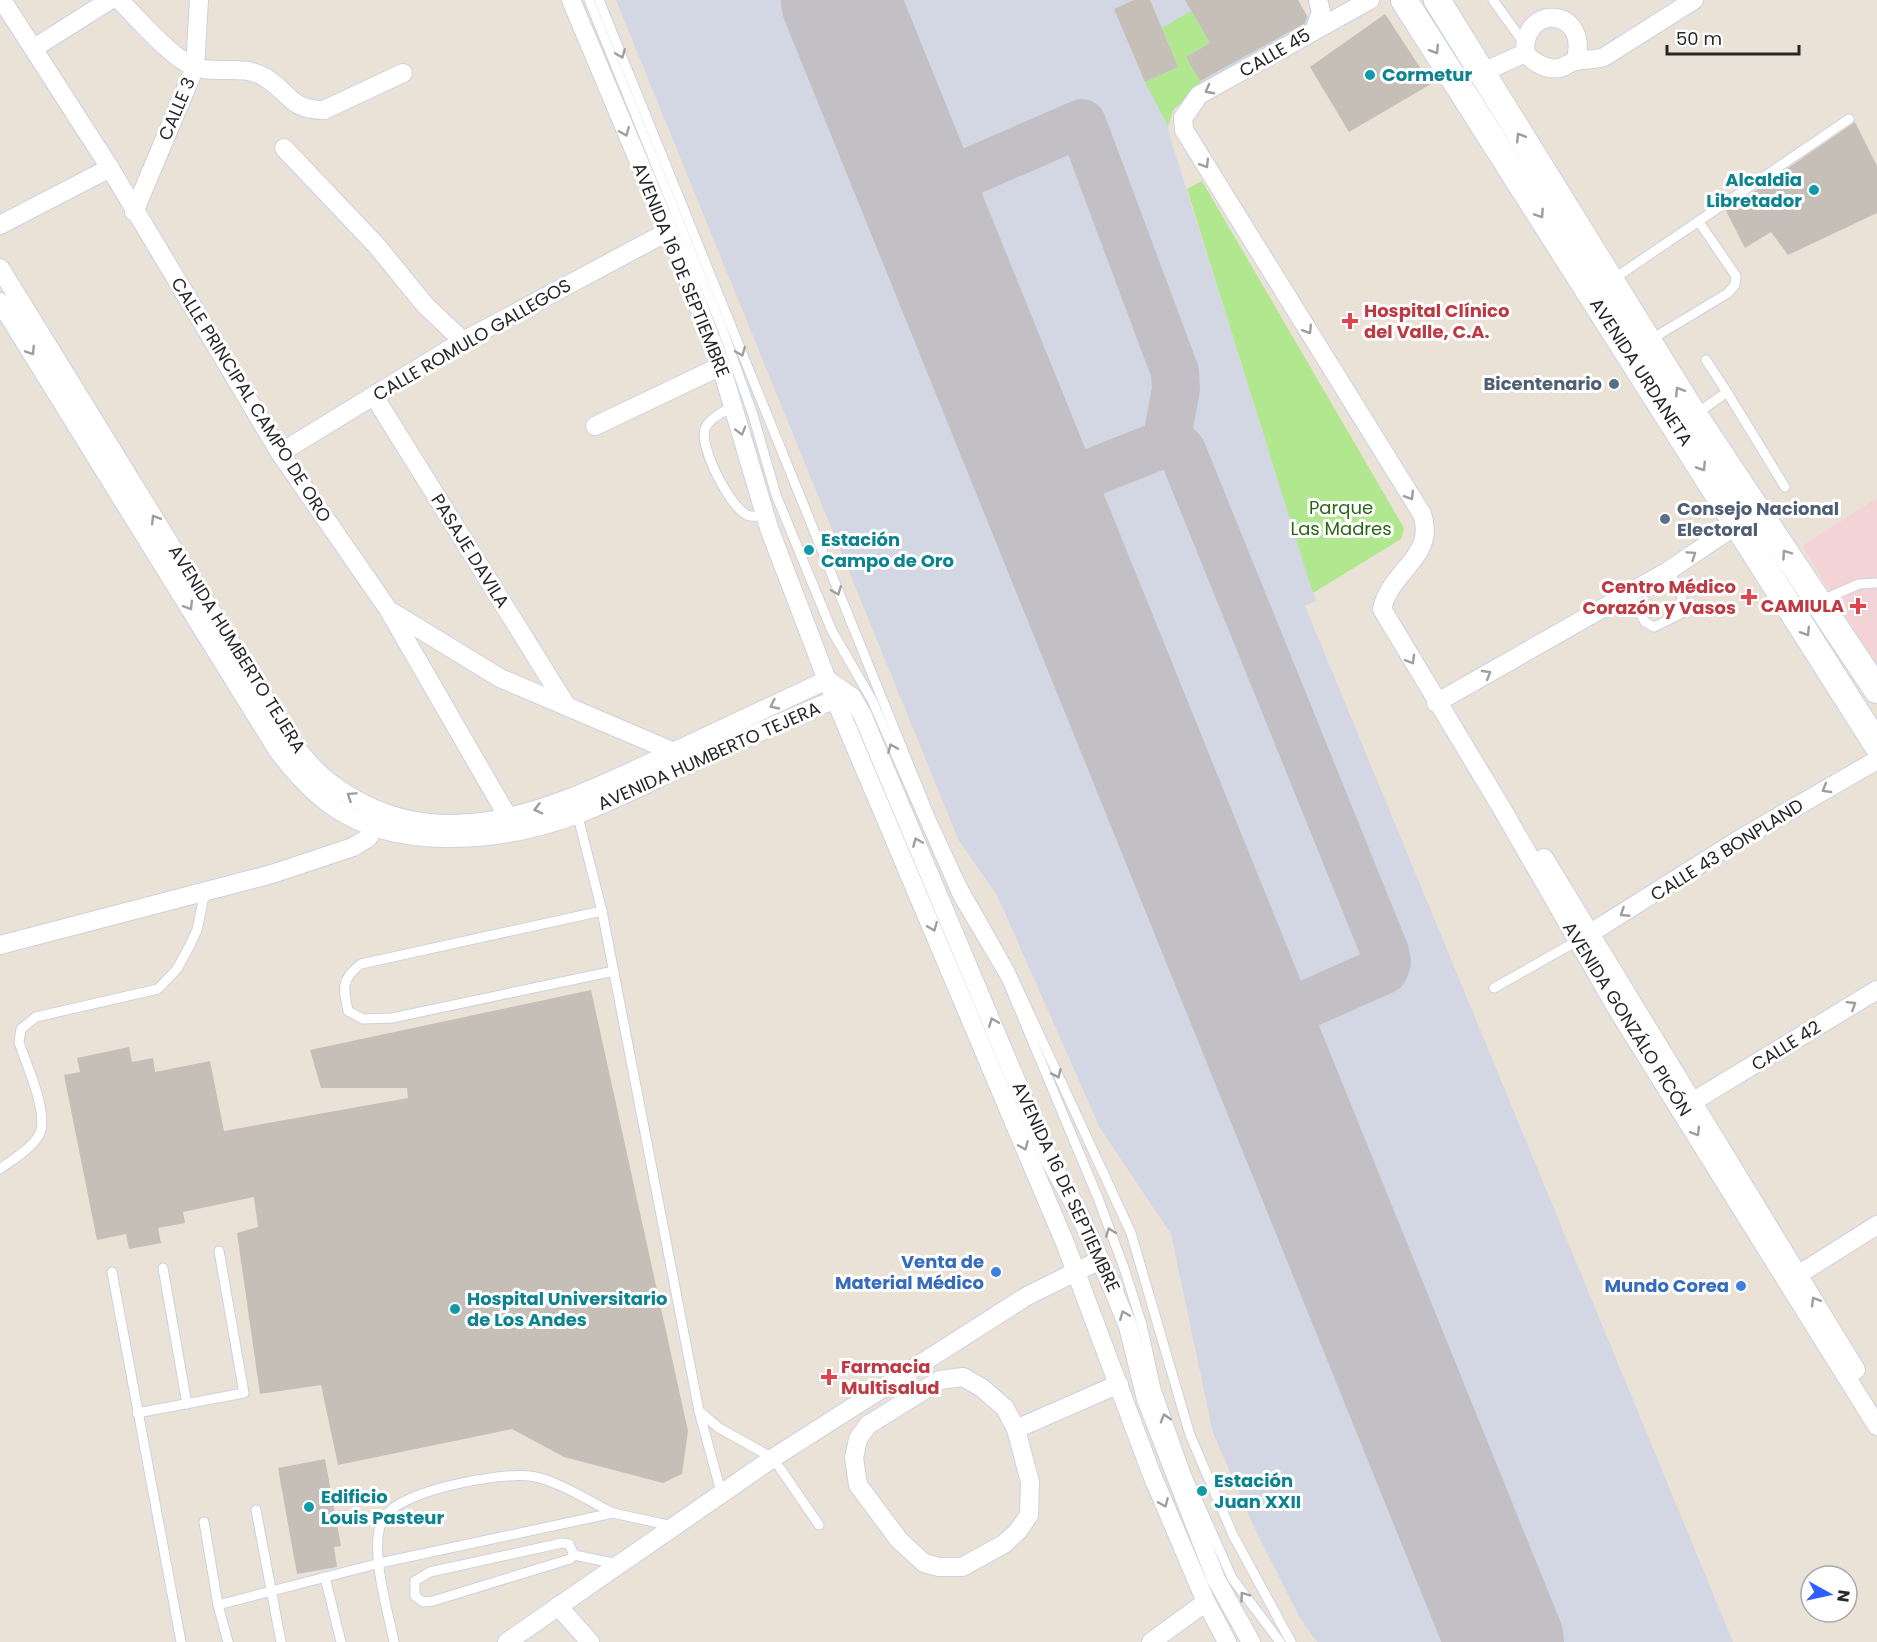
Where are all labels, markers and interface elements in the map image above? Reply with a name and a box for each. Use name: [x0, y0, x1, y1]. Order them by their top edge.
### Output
scale bar: [1667, 18, 1799, 56]
street label: CALLE 45: [1235, 22, 1315, 83]
text: 50 m: [1676, 26, 1722, 51]
one-way arrow: [1428, 44, 1440, 54]
one-way arrow: [614, 48, 626, 59]
place label: Cormetur: [1382, 62, 1472, 87]
marker: Cormetur: [1363, 68, 1377, 82]
street label: CALLE 3: [152, 73, 201, 144]
one-way arrow: [1205, 83, 1215, 94]
one-way arrow: [618, 126, 630, 137]
one-way arrow: [1517, 132, 1528, 143]
one-way arrow: [1198, 158, 1210, 168]
street label: AVENIDA 16 DE SEPTIEMBRE: [627, 159, 736, 381]
place label: Alcaldia Libretador: [1706, 167, 1802, 213]
marker: Alcaldia Libretador: [1807, 183, 1821, 197]
one-way arrow: [1533, 208, 1545, 218]
street label: CALLE PRINCIPAL CAMPO DE ORO: [165, 273, 337, 527]
street label: CALLE ROMULO GALLEGOS: [368, 273, 575, 407]
street label: AVENIDA URDANETA: [1584, 293, 1699, 451]
place label: Hospital Clínico del Valle, C.A.: [1364, 298, 1509, 344]
marker: Hospital Clínico del Valle, C.A.: [1341, 312, 1359, 330]
one-way arrow: [1300, 324, 1312, 334]
one-way arrow: [24, 345, 36, 355]
one-way arrow: [734, 346, 746, 357]
place label: Bicentenario: [1483, 371, 1602, 396]
marker: Bicentenario: [1607, 377, 1621, 391]
one-way arrow: [1675, 387, 1686, 398]
one-way arrow: [734, 425, 746, 436]
one-way arrow: [1695, 460, 1706, 471]
street label: PASAJE DAVILA: [425, 489, 516, 613]
one-way arrow: [1403, 490, 1415, 500]
park label: Parque Las Madres: [1290, 495, 1392, 541]
place label: Consejo Nacional Electoral: [1677, 496, 1839, 542]
marker: Consejo Nacional Electoral: [1658, 512, 1672, 526]
one-way arrow: [151, 515, 162, 526]
place label: Estación Campo de Oro: [821, 527, 954, 573]
street label: AVENIDA HUMBERTO TEJERA: [163, 540, 312, 758]
marker: Estación Campo de Oro: [802, 543, 816, 557]
one-way arrow: [1782, 550, 1793, 561]
one-way arrow: [1685, 551, 1696, 562]
place label: Centro Médico Corazón y Vasos: [1582, 574, 1736, 620]
one-way arrow: [830, 585, 842, 596]
marker: Centro Médico Corazón y Vasos: [1740, 588, 1758, 606]
place label: CAMIULA: [1761, 593, 1844, 618]
marker: CAMIULA: [1849, 597, 1867, 615]
one-way arrow: [182, 600, 193, 611]
one-way arrow: [1799, 625, 1810, 636]
one-way arrow: [1404, 653, 1415, 664]
one-way arrow: [1481, 670, 1491, 681]
street label: AVENIDA HUMBERTO TEJERA: [594, 695, 824, 816]
one-way arrow: [770, 698, 781, 710]
one-way arrow: [888, 743, 900, 754]
one-way arrow: [1822, 782, 1832, 793]
one-way arrow: [346, 792, 357, 803]
street label: CALLE 43 BONPLAND: [1646, 792, 1808, 907]
one-way arrow: [533, 802, 544, 814]
one-way arrow: [912, 838, 924, 849]
one-way arrow: [1620, 906, 1631, 917]
street label: AVENIDA GONZÁLO PICÓN: [1557, 917, 1698, 1121]
one-way arrow: [926, 921, 938, 932]
one-way arrow: [1845, 1002, 1856, 1013]
street label: CALLE 42: [1746, 1014, 1825, 1077]
one-way arrow: [988, 1017, 1000, 1028]
one-way arrow: [1050, 1068, 1062, 1079]
street label: AVENIDA 16 DE SEPTIEMBRE: [1007, 1078, 1126, 1296]
one-way arrow: [1689, 1126, 1701, 1136]
one-way arrow: [1017, 1140, 1029, 1151]
one-way arrow: [1105, 1227, 1117, 1238]
place label: Venta de Material Médico: [835, 1249, 984, 1295]
marker: Venta de Material Médico: [989, 1265, 1003, 1279]
place label: Mundo Corea: [1605, 1273, 1729, 1298]
marker: Mundo Corea: [1734, 1279, 1748, 1293]
place label: Hospital Universitario de Los Andes: [467, 1286, 667, 1332]
one-way arrow: [1810, 1296, 1822, 1307]
marker: Hospital Universitario de Los Andes: [448, 1302, 462, 1316]
one-way arrow: [1118, 1310, 1131, 1321]
place label: Farmacia Multisalud: [841, 1354, 940, 1400]
marker: Farmacia Multisalud: [822, 1370, 836, 1384]
one-way arrow: [1160, 1413, 1172, 1424]
place label: Estación Juan XXII: [1214, 1468, 1301, 1514]
place label: Edificio Louis Pasteur: [321, 1484, 444, 1530]
marker: Estación Juan XXII: [1195, 1484, 1209, 1498]
one-way arrow: [1157, 1497, 1169, 1508]
marker: Edificio Louis Pasteur: [302, 1500, 316, 1514]
north arrow: [1799, 1564, 1859, 1624]
text: N: [1831, 1588, 1856, 1604]
one-way arrow: [1241, 1591, 1252, 1602]

